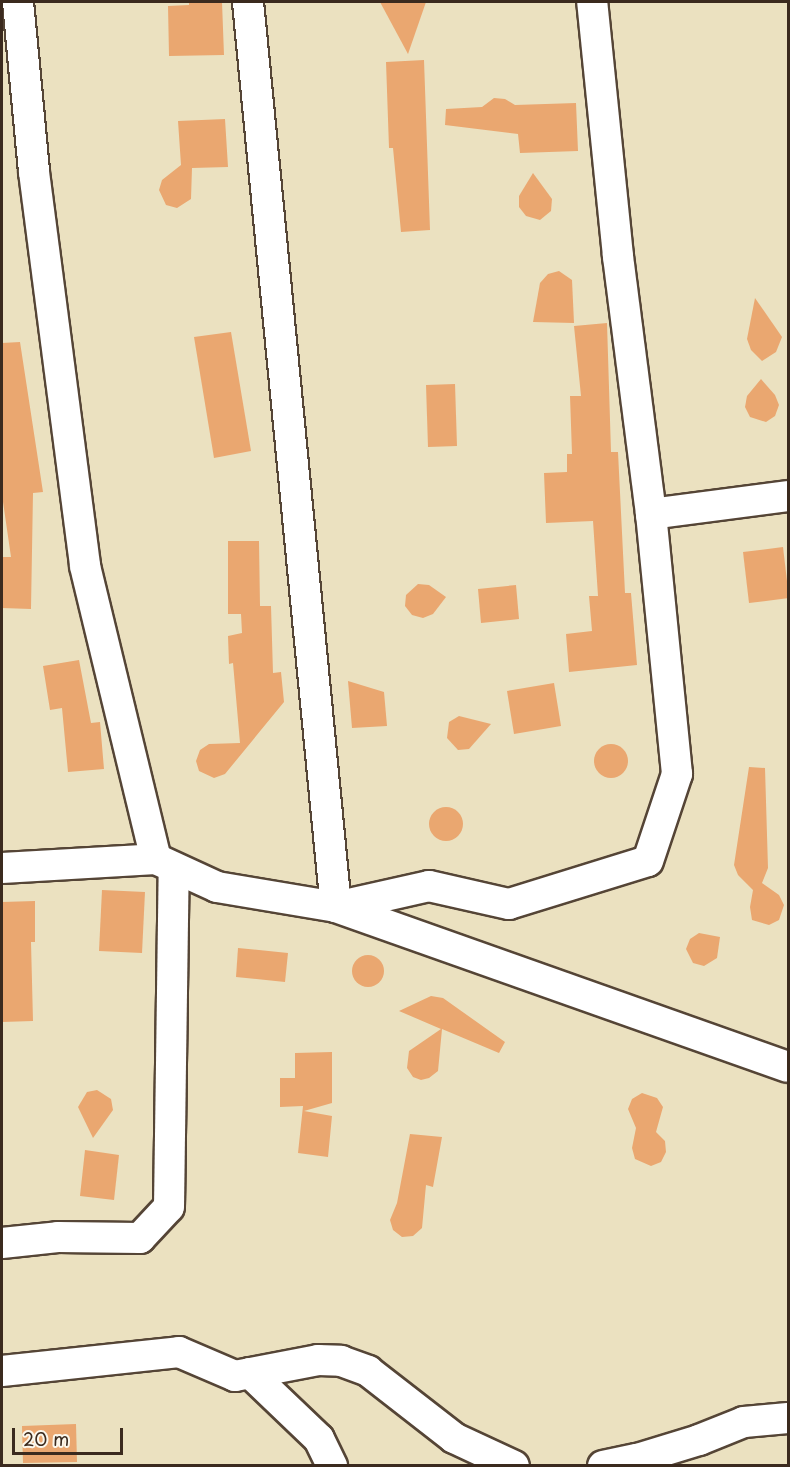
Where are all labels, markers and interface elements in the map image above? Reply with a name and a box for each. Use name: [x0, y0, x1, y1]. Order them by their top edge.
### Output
scale bar: [15, 1416, 126, 1454]
text: 20 m: [23, 1425, 69, 1452]

